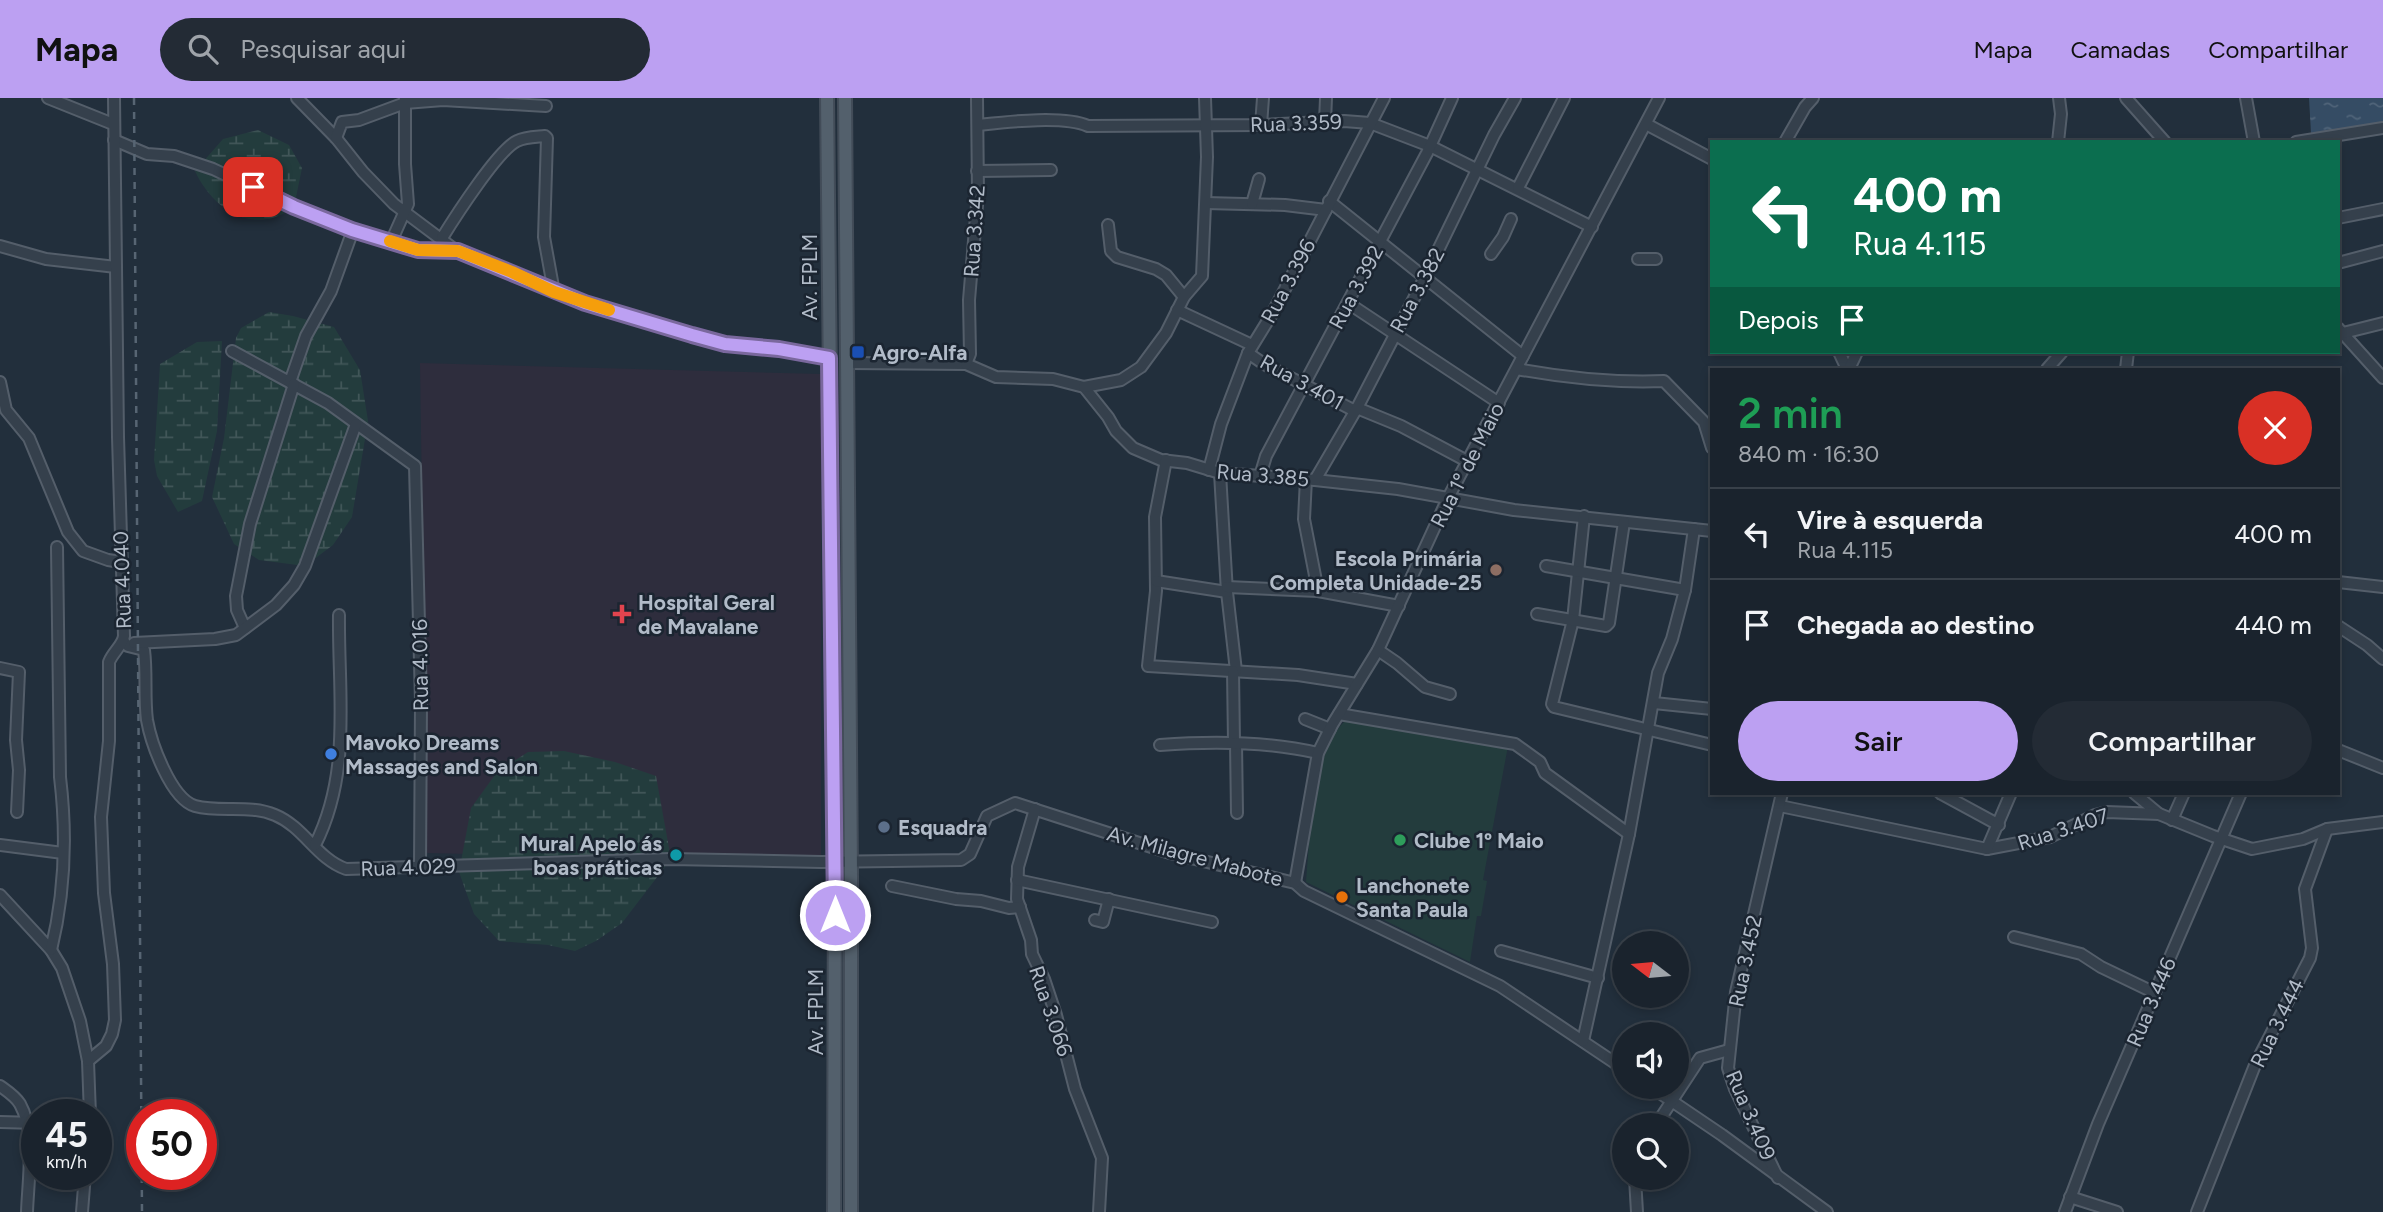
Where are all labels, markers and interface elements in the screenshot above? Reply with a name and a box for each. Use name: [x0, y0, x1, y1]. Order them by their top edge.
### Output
search box: [160, 18, 650, 81]
text: Mapa: [35, 30, 118, 69]
icon: search: [184, 30, 222, 68]
text: Pesquisar aqui: [240, 33, 406, 65]
text: Mapa: [1973, 35, 2032, 64]
text: Camadas: [2070, 35, 2170, 64]
text: Compartilhar: [2208, 35, 2348, 64]
street label: Rua 3.359: [1250, 109, 1342, 137]
pin: [223, 157, 283, 217]
text: 400 m: [1853, 165, 2002, 224]
icon: arrive: [234, 168, 272, 206]
icon: left: [1738, 168, 1829, 259]
street label: Rua 3.342: [958, 184, 990, 278]
text: Rua 4.115: [1853, 225, 1986, 263]
street label: Av. FPLM: [797, 234, 822, 320]
street label: Rua 3.396: [1255, 235, 1321, 327]
street label: Rua 3.392: [1323, 241, 1389, 333]
street label: Rua 3.382: [1384, 243, 1450, 337]
icon: arrive: [1833, 301, 1871, 339]
text: Depois: [1738, 304, 1819, 336]
place label: Agro-Alfa: [872, 340, 967, 365]
marker: Agro-Alfa: [850, 344, 866, 360]
street label: Rua 3.401: [1256, 349, 1348, 415]
text: 2 min: [1738, 388, 1843, 439]
button: close: [2238, 391, 2312, 465]
street label: Rua 1º de Maio: [1425, 398, 1509, 532]
text: 840 m · 16:30: [1738, 440, 1879, 468]
street label: Rua 3.385: [1216, 458, 1310, 492]
text: Vire à esquerda: [1797, 504, 1983, 536]
icon: left: [1738, 515, 1776, 553]
text: 400 m: [2234, 518, 2312, 550]
street label: Rua 4.040: [108, 531, 136, 629]
text: Rua 4.115: [1797, 536, 1893, 564]
place label: Escola Primária Completa Unidade-25: [1269, 546, 1482, 595]
marker: Escola Primária Completa Unidade-25: [1488, 562, 1504, 578]
place label: Hospital Geral de Mavalane: [638, 590, 775, 639]
marker: Hospital Geral de Mavalane: [612, 604, 632, 624]
icon: arrive: [1738, 606, 1776, 644]
text: Chegada ao destino: [1797, 609, 2034, 641]
text: 440 m: [2234, 609, 2312, 641]
street label: Rua 4.016: [407, 619, 433, 711]
button: Sair: [1738, 701, 2018, 781]
button: Compartilhar: [2032, 701, 2312, 781]
place label: Mavoko Dreams Massages and Salon: [345, 730, 538, 779]
marker: Mavoko Dreams Massages and Salon: [323, 746, 339, 762]
street label: Rua 3.407: [2014, 803, 2112, 855]
place label: Esquadra: [898, 815, 987, 840]
marker: Esquadra: [876, 819, 892, 835]
street label: Av. Milagre Mabote: [1104, 821, 1286, 891]
place label: Clube 1º Maio: [1414, 828, 1544, 853]
place label: Mural Apelo ás boas práticas: [520, 831, 662, 880]
marker: Clube 1º Maio: [1392, 832, 1408, 848]
marker: Mural Apelo ás boas práticas: [668, 847, 684, 863]
street label: Rua 4.029: [360, 853, 456, 881]
place label: Lanchonete Santa Paula: [1356, 873, 1470, 922]
position arrow: [798, 878, 872, 952]
marker: Lanchonete Santa Paula: [1334, 889, 1350, 905]
street label: Rua 3.452: [1723, 913, 1767, 1009]
north arrow: [1612, 931, 1689, 1008]
map controls: [1612, 931, 1689, 1190]
street label: Rua 3.446: [2121, 954, 2181, 1050]
street label: Rua 3.066: [1024, 963, 1078, 1060]
street label: Av. FPLM: [803, 969, 828, 1055]
street label: Rua 3.444: [2245, 975, 2309, 1071]
button: sound: [1612, 1022, 1689, 1099]
street label: Rua 3.409: [1721, 1066, 1781, 1164]
speed limit sign: 50: [126, 1099, 217, 1190]
button: search: [1612, 1113, 1689, 1190]
text: 45: [45, 1114, 88, 1156]
text: km/h: [46, 1151, 87, 1173]

